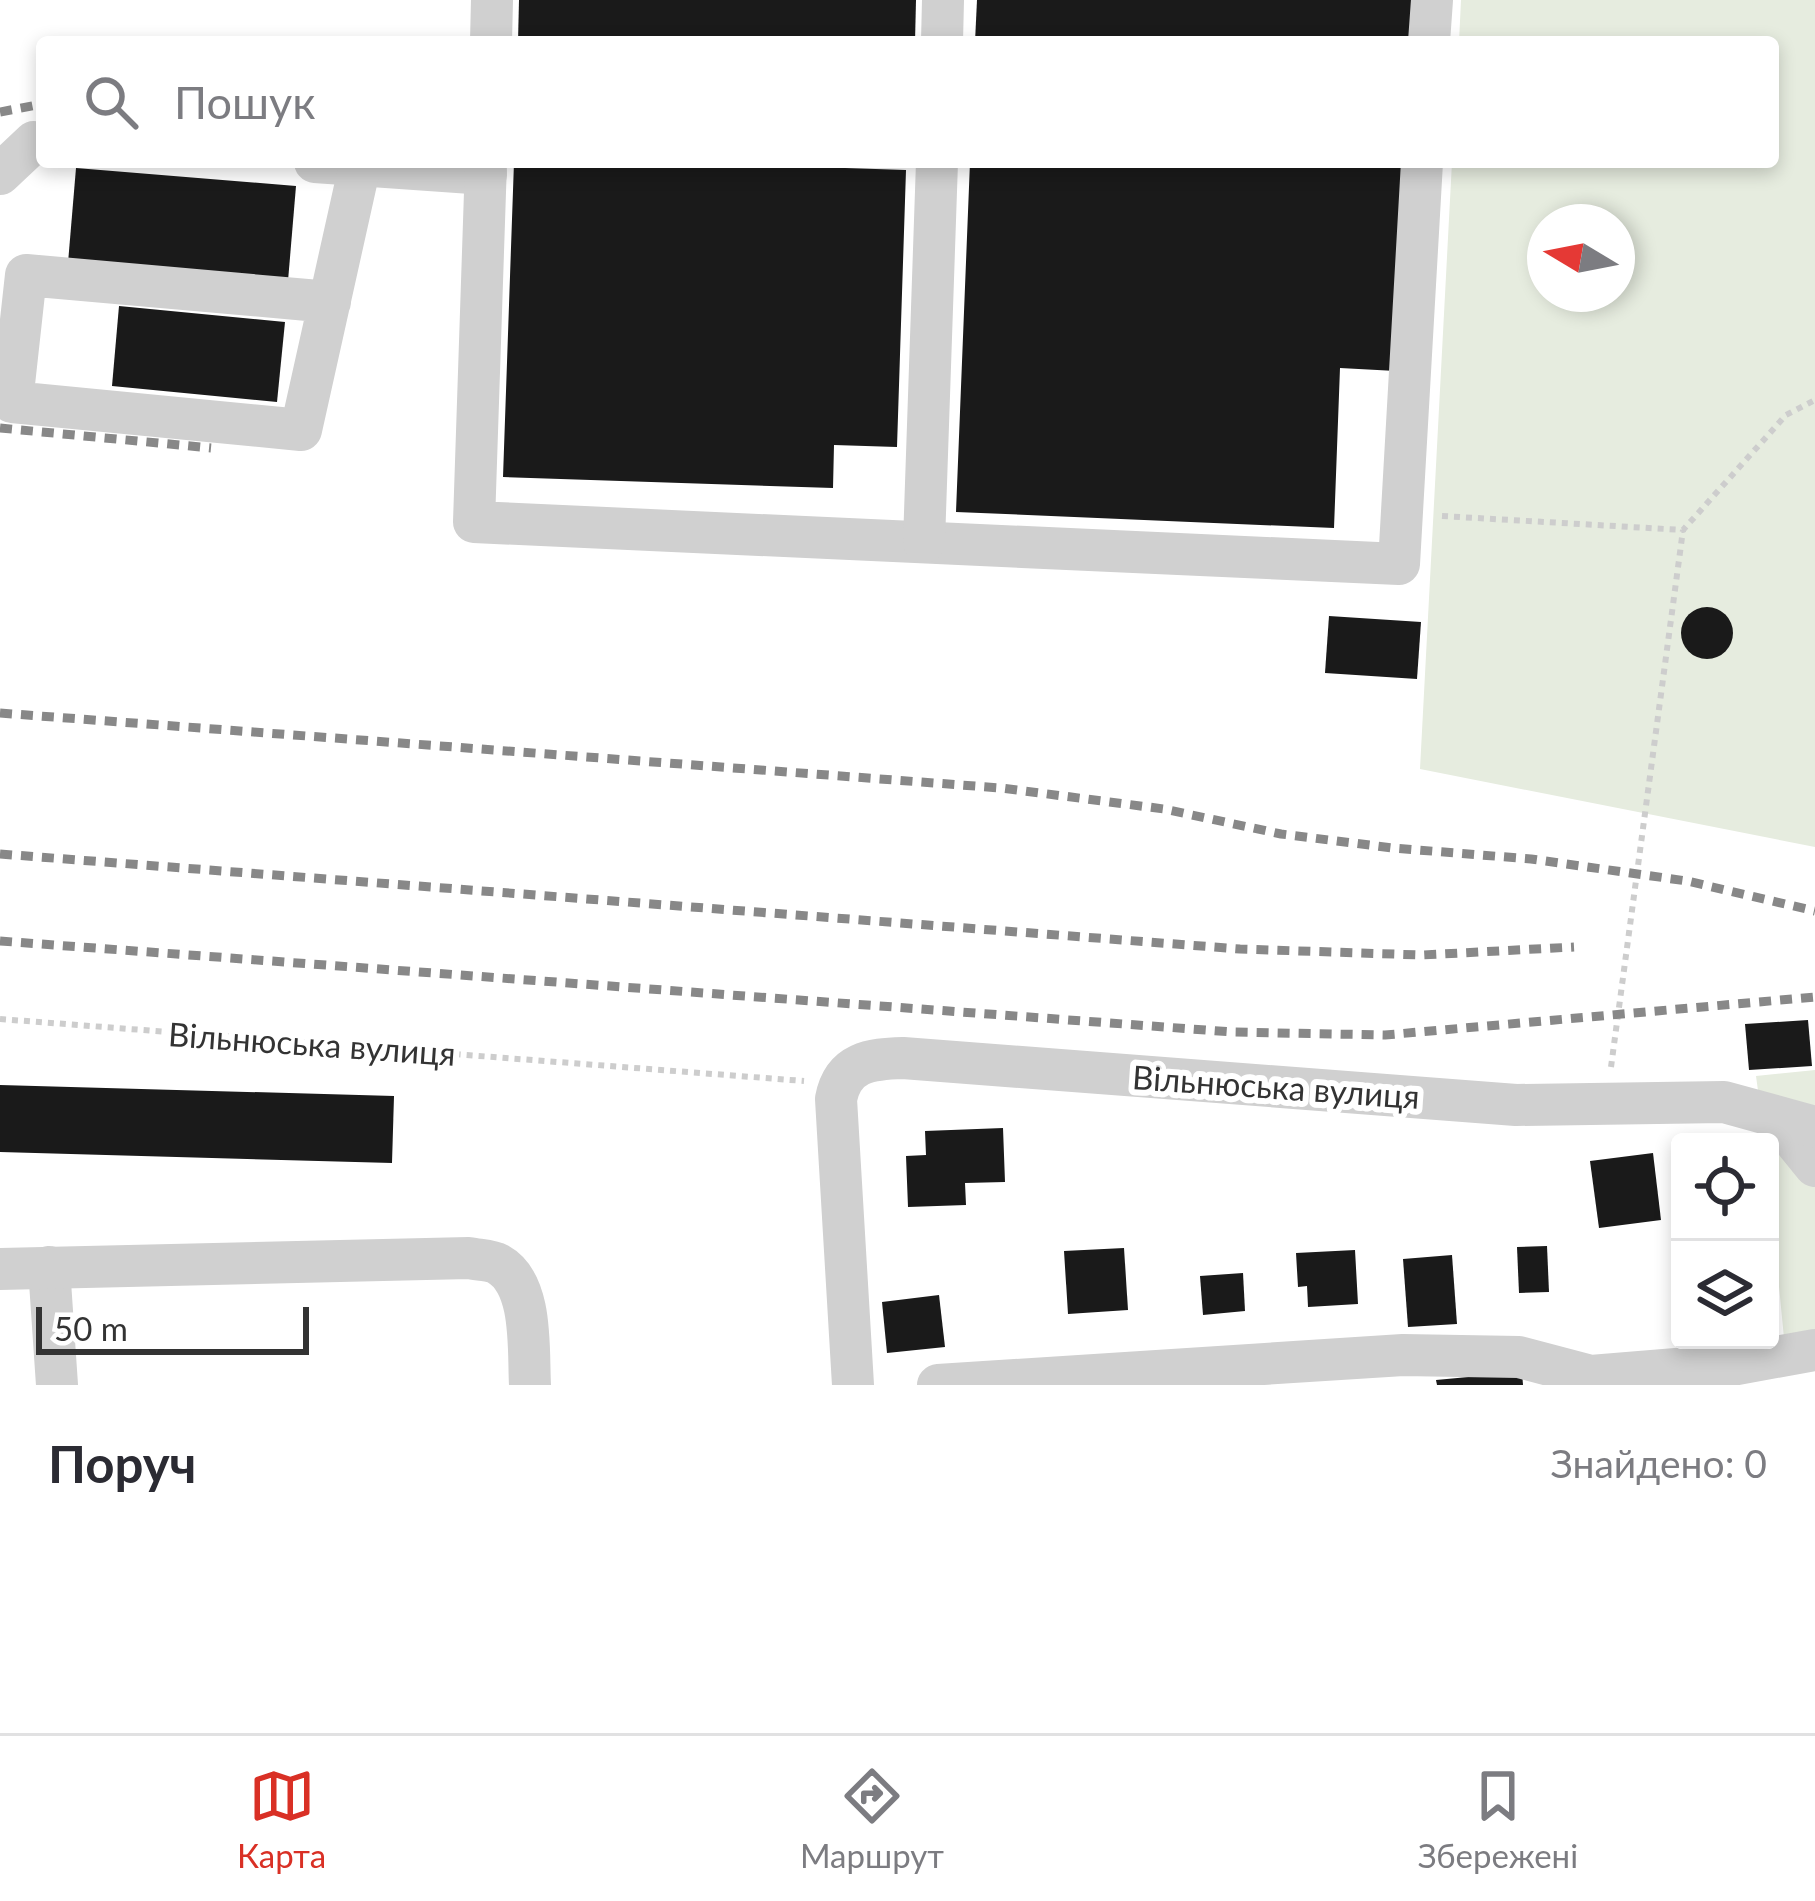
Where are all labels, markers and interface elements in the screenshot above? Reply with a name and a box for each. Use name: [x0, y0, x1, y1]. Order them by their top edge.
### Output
search box: [36, 36, 1779, 168]
icon: search: [78, 69, 144, 135]
text: Пошук: [174, 75, 315, 129]
north arrow: [1527, 204, 1635, 312]
street label: Вільнюська вулиця: [167, 1013, 457, 1073]
street label: Вільнюська вулиця: [1131, 1056, 1421, 1116]
map controls: [1671, 1133, 1779, 1349]
button: locate: [1671, 1133, 1779, 1241]
button: layers: [1671, 1241, 1779, 1349]
scale bar: [36, 1301, 309, 1354]
text: 50 m: [54, 1308, 128, 1348]
text: Поруч: [48, 1433, 197, 1494]
text: Знайдено: 0: [1550, 1440, 1767, 1486]
tab: Карта: [237, 1763, 326, 1875]
tab: Маршрут: [800, 1763, 944, 1875]
tab: Збережені: [1418, 1763, 1578, 1875]

